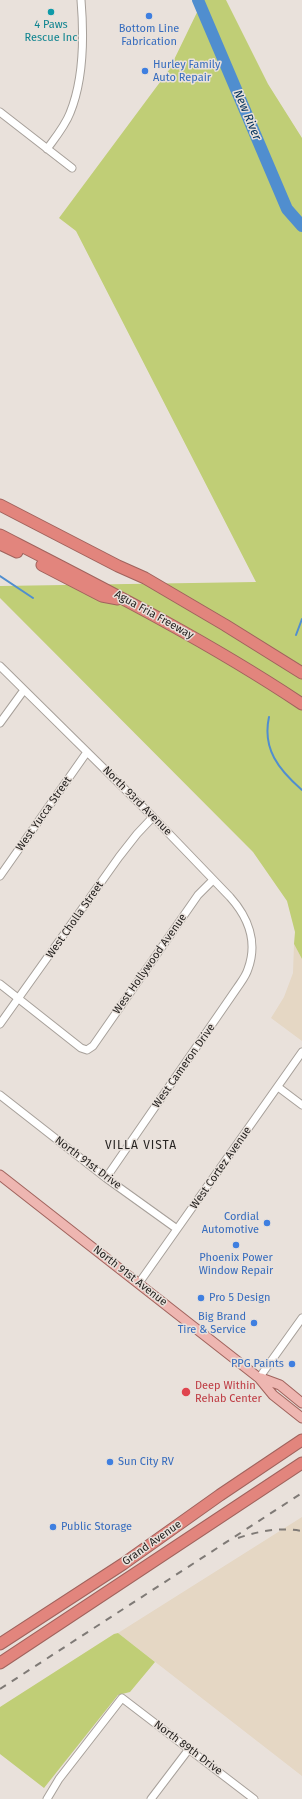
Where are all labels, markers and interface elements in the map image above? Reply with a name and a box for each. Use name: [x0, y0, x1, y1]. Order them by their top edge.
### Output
marker: 4 Paws Rescue Inc: [46, 7, 56, 17]
marker: Bottom Line Fabrication: [144, 11, 154, 21]
place label: 4 Paws Rescue Inc: [24, 18, 78, 44]
place label: Bottom Line Fabrication: [119, 22, 179, 48]
place label: Hurley Family Auto Repair: [153, 58, 220, 84]
marker: Hurley Family Auto Repair: [140, 66, 150, 76]
water label: New River: [230, 88, 264, 142]
street label: Agua Fria Freeway: [112, 588, 196, 642]
street label: North 93rd Avenue: [100, 764, 174, 838]
street label: West Yucca Street: [13, 774, 75, 854]
street label: West Cholla Street: [43, 879, 107, 961]
street label: West Hollywood Avenue: [110, 911, 190, 1017]
street label: West Cameron Drive: [150, 1021, 218, 1111]
street label: West Cortez Avenue: [188, 1124, 254, 1212]
street label: North 91st Drive: [52, 1134, 124, 1192]
district label: VILLA VISTA: [105, 1139, 177, 1153]
place label: Cordial Automotive: [202, 1210, 259, 1236]
marker: Cordial Automotive: [262, 1218, 272, 1228]
marker: Phoenix Power Window Repair: [231, 1240, 241, 1250]
street label: North 91st Avenue: [90, 1243, 170, 1309]
place label: Phoenix Power Window Repair: [199, 1251, 273, 1277]
place label: Pro 5 Design: [209, 1291, 270, 1305]
marker: Pro 5 Design: [196, 1293, 206, 1303]
place label: Big Brand Tire & Service: [178, 1310, 246, 1336]
marker: Big Brand Tire & Service: [249, 1318, 259, 1328]
place label: PPG Paints: [231, 1357, 284, 1371]
marker: PPG Paints: [287, 1359, 297, 1369]
place label: Deep Within Rehab Center: [195, 1379, 262, 1405]
marker: Deep Within Rehab Center: [180, 1386, 192, 1398]
place label: Sun City RV: [118, 1455, 174, 1469]
marker: Sun City RV: [105, 1457, 115, 1467]
street label: Grand Avenue: [120, 1518, 184, 1568]
place label: Public Storage: [61, 1520, 132, 1534]
marker: Public Storage: [48, 1522, 58, 1532]
street label: North 89th Drive: [151, 1718, 225, 1778]

